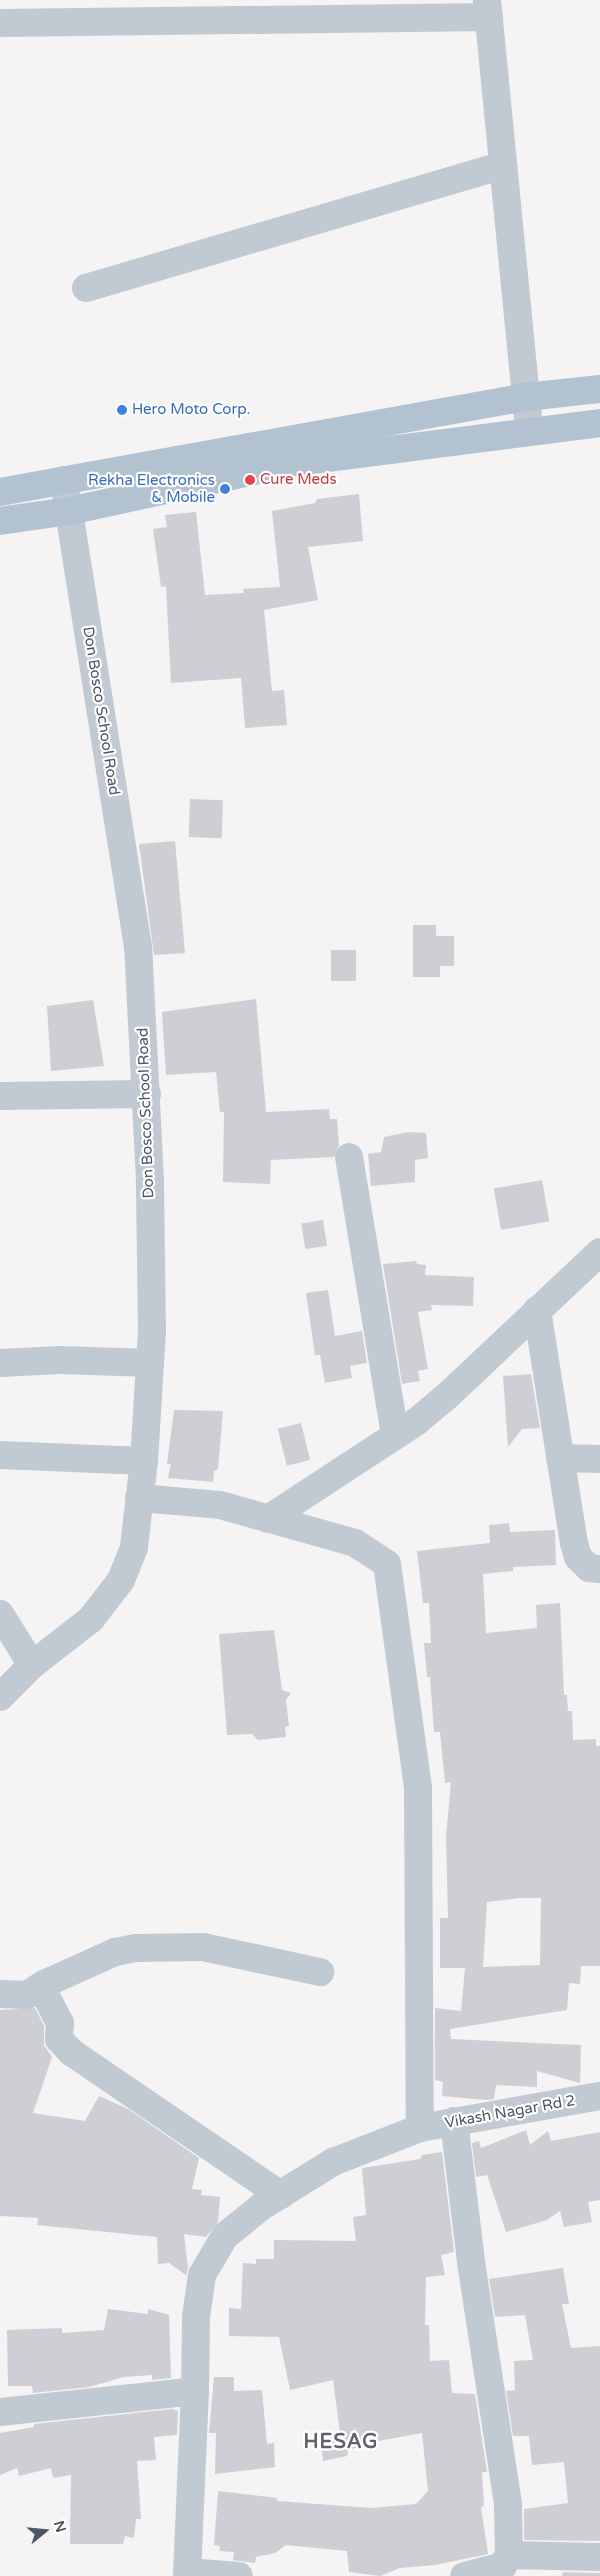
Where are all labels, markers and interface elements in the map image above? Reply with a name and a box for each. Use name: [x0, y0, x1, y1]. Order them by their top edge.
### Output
place label: Hero Moto Corp.: [132, 401, 250, 419]
marker: Hero Moto Corp.: [116, 404, 128, 416]
place label: Rekha Electronics & Mobile: [88, 471, 215, 506]
place label: Cure Meds: [260, 471, 337, 489]
marker: Cure Meds: [244, 474, 256, 486]
marker: Rekha Electronics & Mobile: [219, 483, 231, 495]
street label: Don Bosco School Road: [79, 625, 123, 797]
street label: Don Bosco School Road: [134, 1027, 158, 1199]
street label: Vikash Nagar Rd 2: [443, 2092, 577, 2132]
district label: HESAG: [303, 2430, 379, 2454]
north arrow: [20, 2506, 70, 2556]
text: N: [50, 2519, 70, 2534]

